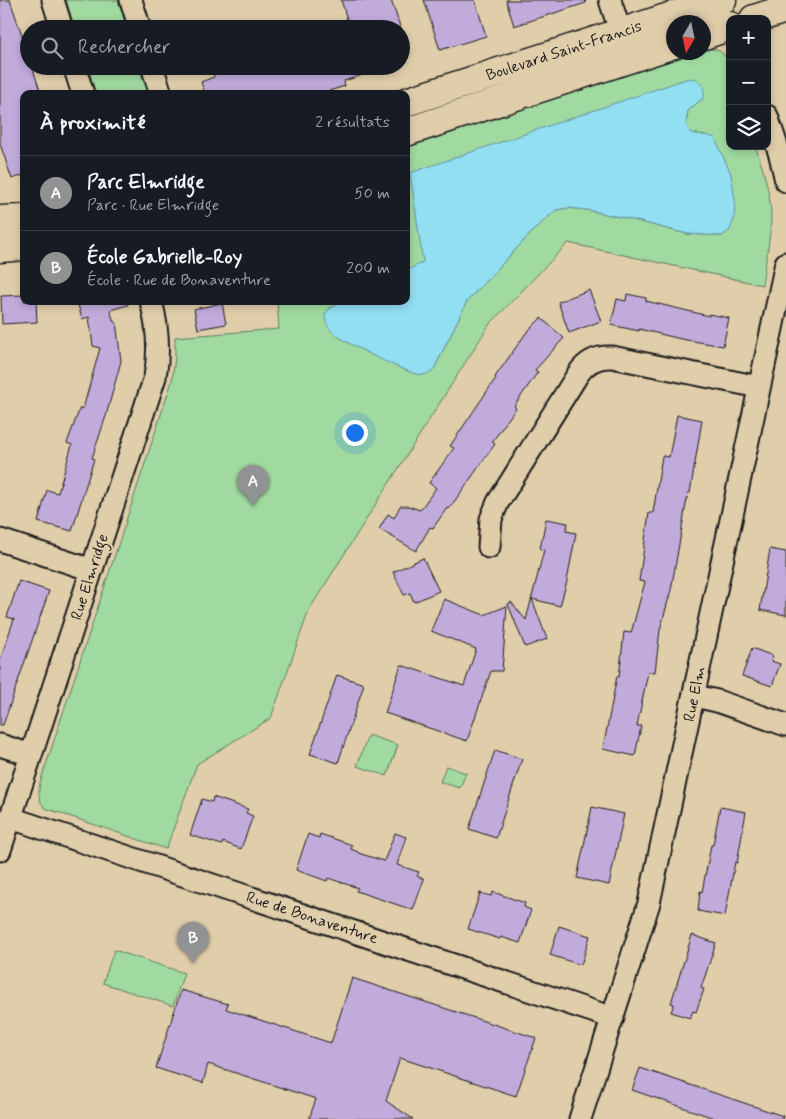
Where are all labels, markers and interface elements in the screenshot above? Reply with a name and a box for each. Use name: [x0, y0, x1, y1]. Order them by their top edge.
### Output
north arrow: [666, 15, 711, 60]
map controls: [726, 15, 771, 150]
button: +: [726, 15, 771, 60]
street label: Boulevard Saint-Francis: [483, 16, 645, 86]
search box: [20, 20, 410, 75]
icon: search: [38, 34, 66, 62]
text: Rechercher: [78, 35, 170, 60]
button: −: [726, 60, 771, 105]
button: layers: [726, 105, 771, 150]
text: À proximité: [40, 109, 146, 137]
text: 2 résultats: [315, 112, 390, 133]
text: Parc Elmridge: [87, 170, 205, 195]
text: A: [51, 183, 61, 204]
text: 50 m: [354, 183, 390, 204]
text: Parc · Rue Elmridge: [87, 195, 219, 216]
text: École Gabrielle-Roy: [87, 245, 242, 270]
text: B: [51, 258, 61, 279]
text: 200 m: [346, 258, 390, 279]
text: École · Rue de Bonaventure: [87, 270, 271, 291]
your location: [342, 420, 368, 446]
pin: A: [237, 465, 269, 506]
street label: Rue Elmridge: [66, 531, 115, 623]
street label: Rue Elm: [679, 664, 711, 724]
street label: Rue de Bonaventure: [243, 887, 381, 949]
pin: B: [177, 922, 209, 963]

